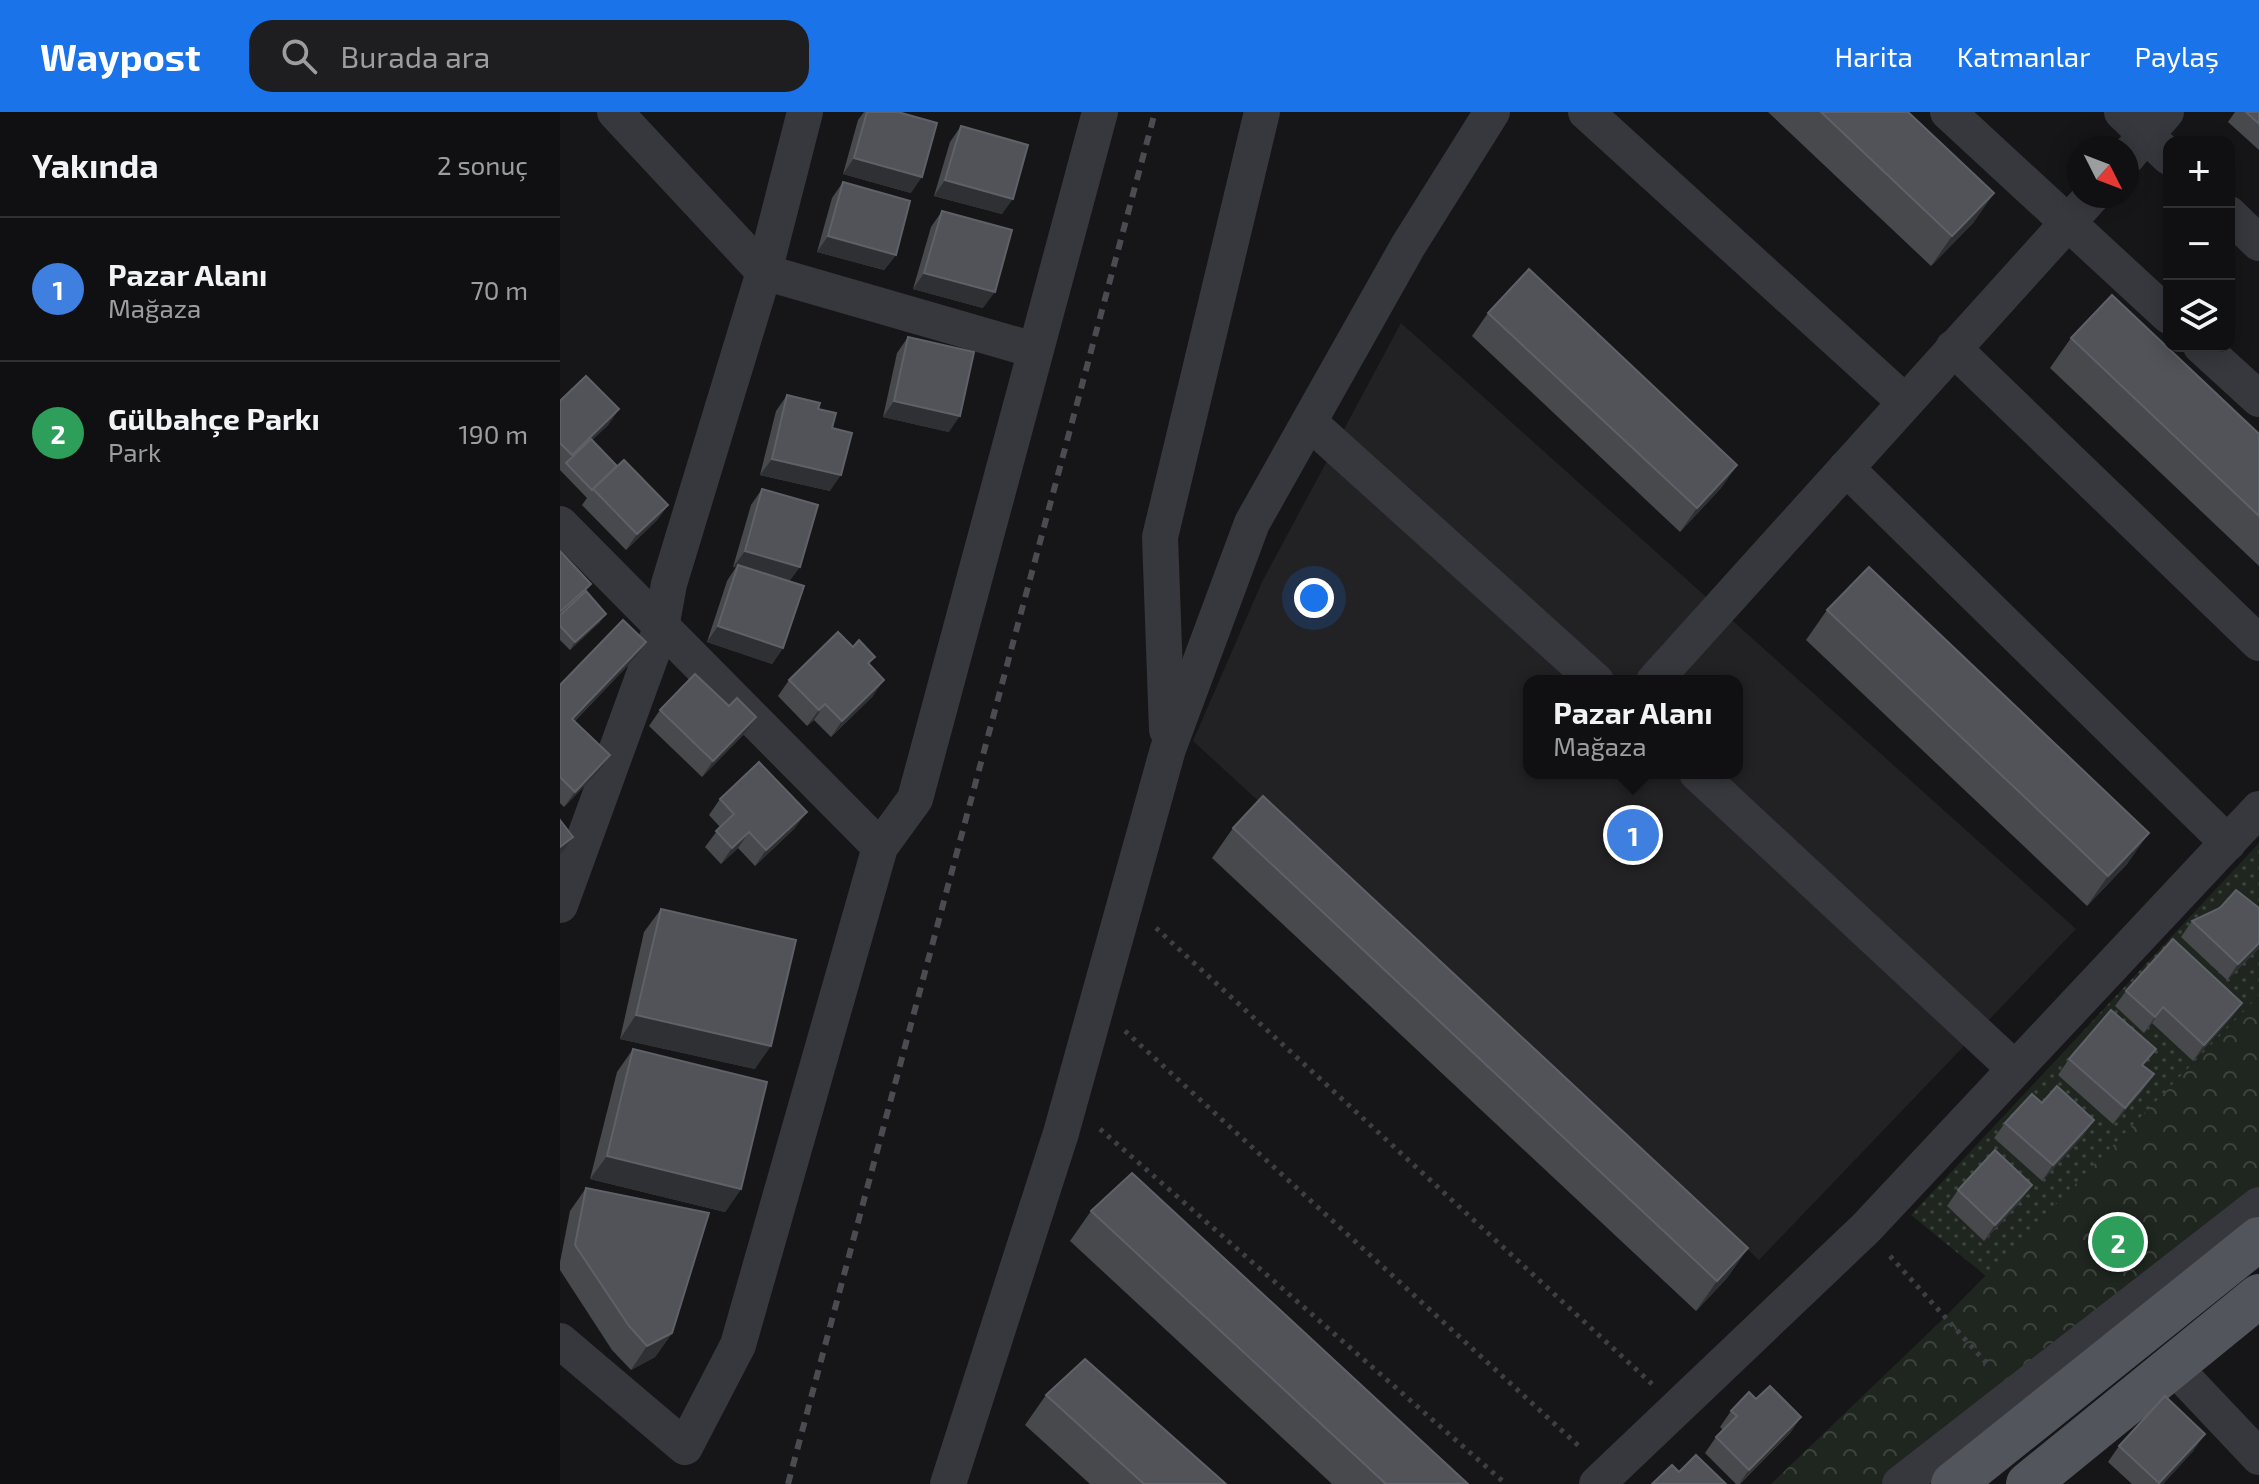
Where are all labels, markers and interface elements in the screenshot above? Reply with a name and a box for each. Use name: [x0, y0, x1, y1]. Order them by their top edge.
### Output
search box: [249, 20, 809, 92]
text: Waypost: [40, 33, 201, 79]
icon: search: [277, 34, 321, 78]
text: Burada ara: [341, 38, 490, 74]
text: Harita: [1834, 39, 1913, 73]
text: Katmanlar: [1957, 39, 2090, 73]
text: Paylaş: [2134, 39, 2219, 73]
north arrow: [2067, 136, 2139, 208]
map controls: [2163, 136, 2235, 352]
button: +: [2163, 136, 2235, 208]
text: Yakında: [32, 144, 159, 185]
text: 2 sonuç: [437, 149, 528, 180]
button: −: [2163, 208, 2235, 280]
text: Pazar Alanı: [108, 256, 267, 292]
text: 1: [52, 274, 64, 305]
text: 70 m: [470, 274, 528, 305]
button: layers: [2163, 280, 2235, 352]
text: Mağaza: [108, 292, 201, 323]
text: Gülbahçe Parkı: [108, 400, 320, 436]
text: 2: [50, 418, 66, 449]
text: 190 m: [459, 418, 528, 449]
text: Park: [108, 436, 161, 467]
your location: [1294, 578, 1334, 618]
popup: [1523, 675, 1743, 779]
text: Pazar Alanı: [1553, 694, 1713, 730]
text: Mağaza: [1553, 730, 1647, 761]
pin: 1: [1607, 805, 1659, 865]
pin: 2: [2092, 1212, 2144, 1272]

